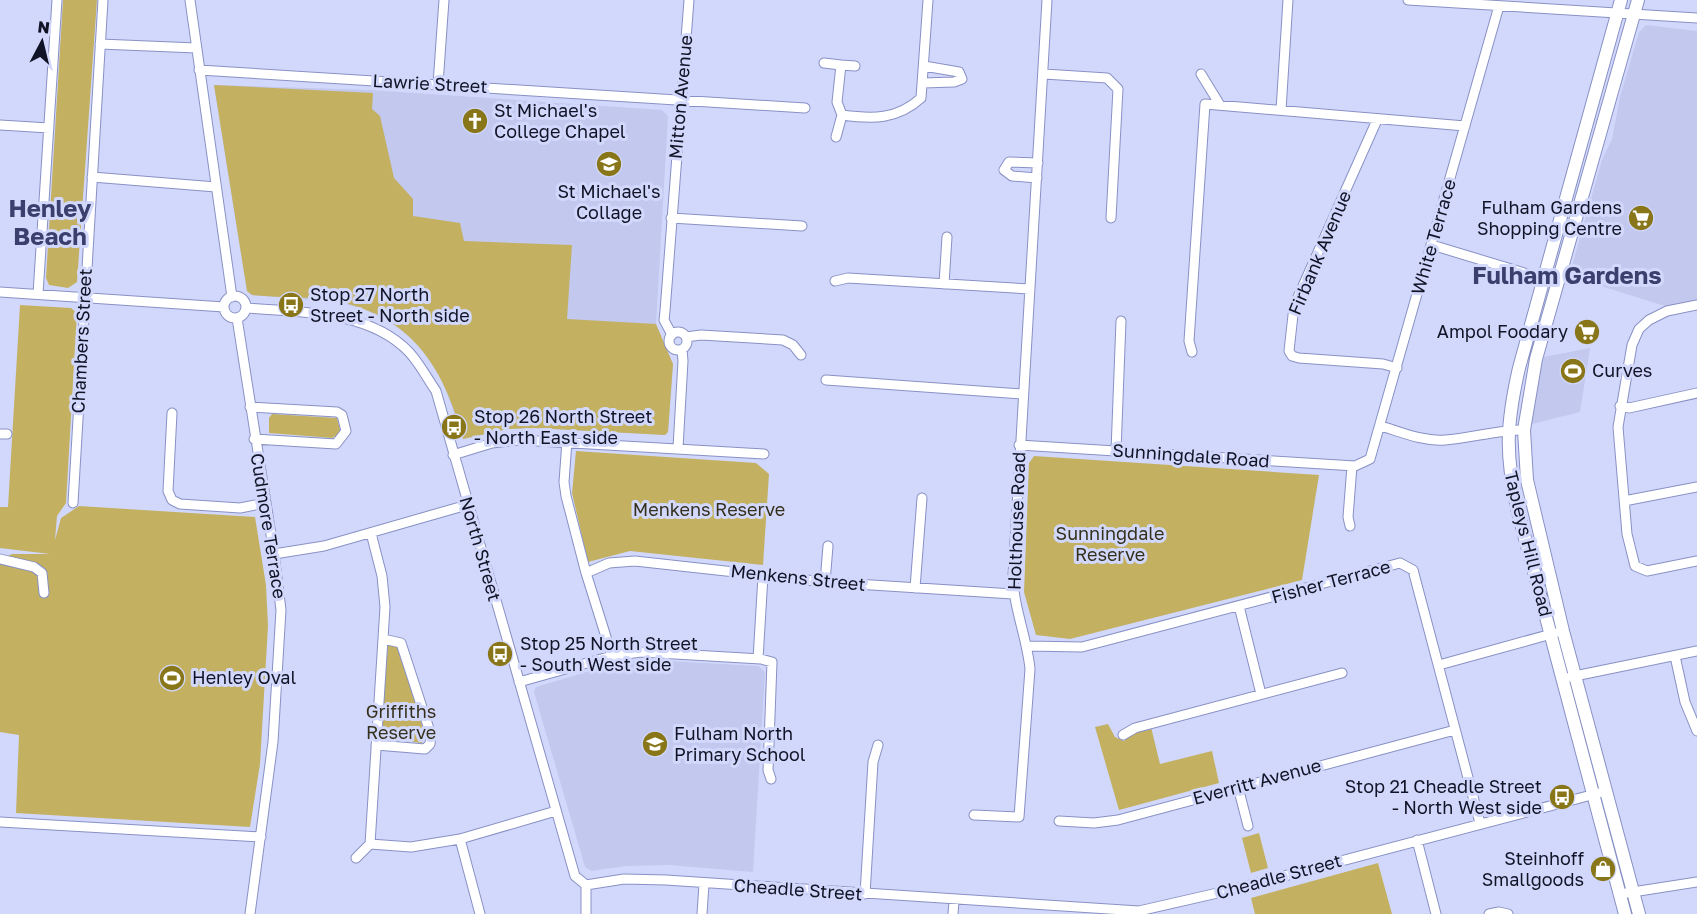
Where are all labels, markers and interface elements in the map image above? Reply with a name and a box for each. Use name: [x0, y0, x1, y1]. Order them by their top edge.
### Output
north arrow: [12, 12, 72, 72]
text: N: [37, 16, 51, 38]
street label: Mitton Avenue: [664, 34, 696, 160]
street label: Lawrie Street: [372, 69, 488, 97]
place label: St Michael's College Chapel: [494, 99, 626, 142]
church icon: St Michael's College Chapel: [460, 106, 490, 136]
school or university icon: St Michael's Collage: [594, 149, 624, 179]
street label: White Terrace: [1406, 176, 1460, 297]
place label: St Michael's Collage: [557, 180, 661, 223]
street label: Firbank Avenue: [1283, 187, 1355, 318]
district label: Henley Beach: [9, 193, 92, 250]
place label: Fulham Gardens Shopping Centre: [1477, 196, 1622, 239]
supermarket icon: Fulham Gardens Shopping Centre: [1626, 203, 1656, 233]
district label: Fulham Gardens: [1472, 260, 1662, 289]
street label: Chambers Street: [66, 268, 96, 414]
place label: Stop 27 North Street - North side: [310, 283, 470, 326]
bus stop icon: Stop 27 North Street - North side: [276, 290, 306, 320]
supermarket icon: Ampol Foodary: [1572, 317, 1602, 347]
place label: Ampol Foodary: [1437, 320, 1568, 342]
sports icon: Curves: [1558, 356, 1588, 386]
place label: Curves: [1592, 359, 1652, 381]
place label: Stop 26 North Street - North East side: [474, 405, 652, 448]
bus stop icon: Stop 26 North Street - North East side: [439, 412, 469, 442]
street label: Sunningdale Road: [1112, 439, 1270, 471]
street label: Holthouse Road: [1003, 451, 1029, 591]
street label: Cudmore Terrace: [247, 452, 291, 600]
street label: Tapleys Hill Road: [1500, 469, 1558, 619]
street label: North Street: [456, 494, 506, 604]
park label: Menkens Reserve: [633, 498, 785, 520]
park label: Sunningdale Reserve: [1056, 522, 1164, 565]
street label: Fisher Terrace: [1269, 555, 1393, 607]
street label: Menkens Street: [730, 559, 867, 595]
place label: Stop 25 North Street - South West side: [520, 632, 698, 675]
bus stop icon: Stop 25 North Street - South West side: [485, 639, 515, 669]
sports icon: Henley Oval: [157, 663, 187, 693]
place label: Henley Oval: [192, 666, 296, 688]
park label: Griffiths Reserve: [366, 700, 436, 743]
place label: Fulham North Primary School: [674, 722, 806, 765]
school or university icon: Fulham North Primary School: [640, 729, 670, 759]
street label: Everritt Avenue: [1190, 753, 1323, 809]
place label: Stop 21 Cheadle Street - North West side: [1345, 775, 1542, 818]
bus stop icon: Stop 21 Cheadle Street - North West side: [1547, 782, 1577, 812]
place label: Steinhoff Smallgoods: [1482, 847, 1584, 890]
street label: Cheadle Street: [1214, 849, 1344, 903]
shop icon: Steinhoff Smallgoods: [1588, 854, 1618, 884]
street label: Cheadle Street: [733, 874, 863, 904]

